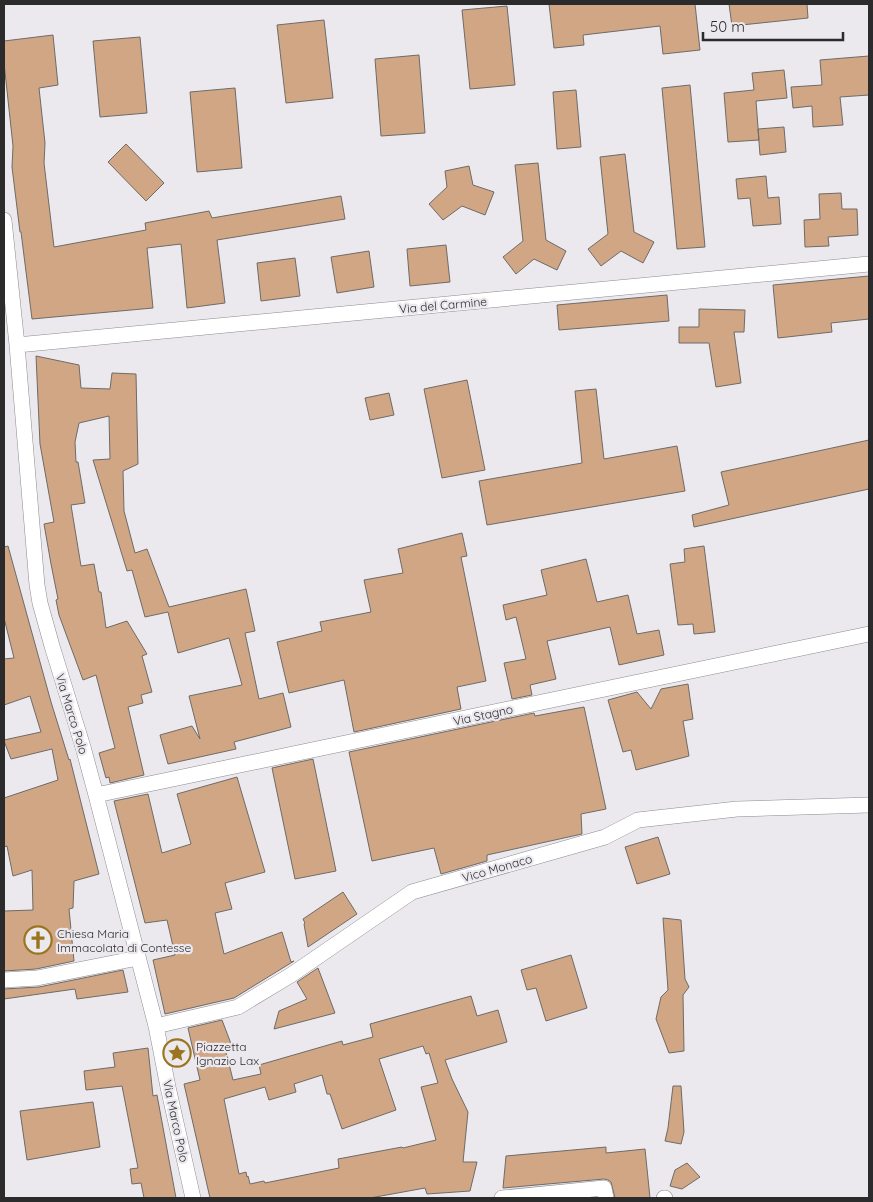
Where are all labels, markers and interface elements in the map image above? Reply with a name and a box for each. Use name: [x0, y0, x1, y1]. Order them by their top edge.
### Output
scale bar: [703, 10, 843, 42]
text: 50 m: [710, 17, 745, 36]
street label: Via del Carmine: [398, 294, 488, 316]
street label: Via Marco Polo: [53, 672, 91, 756]
street label: Via Stagno: [452, 701, 514, 729]
street label: Vico Monaco: [460, 851, 534, 885]
church icon: Chiesa Maria Immacolata di Contesse: [23, 925, 53, 955]
place label: Chiesa Maria Immacolata di Contesse: [57, 926, 191, 955]
place icon: Piazzetta Ignazio Lax: [162, 1038, 192, 1068]
place label: Piazzetta Ignazio Lax: [196, 1039, 259, 1068]
street label: Via Marco Polo: [160, 1079, 192, 1163]

